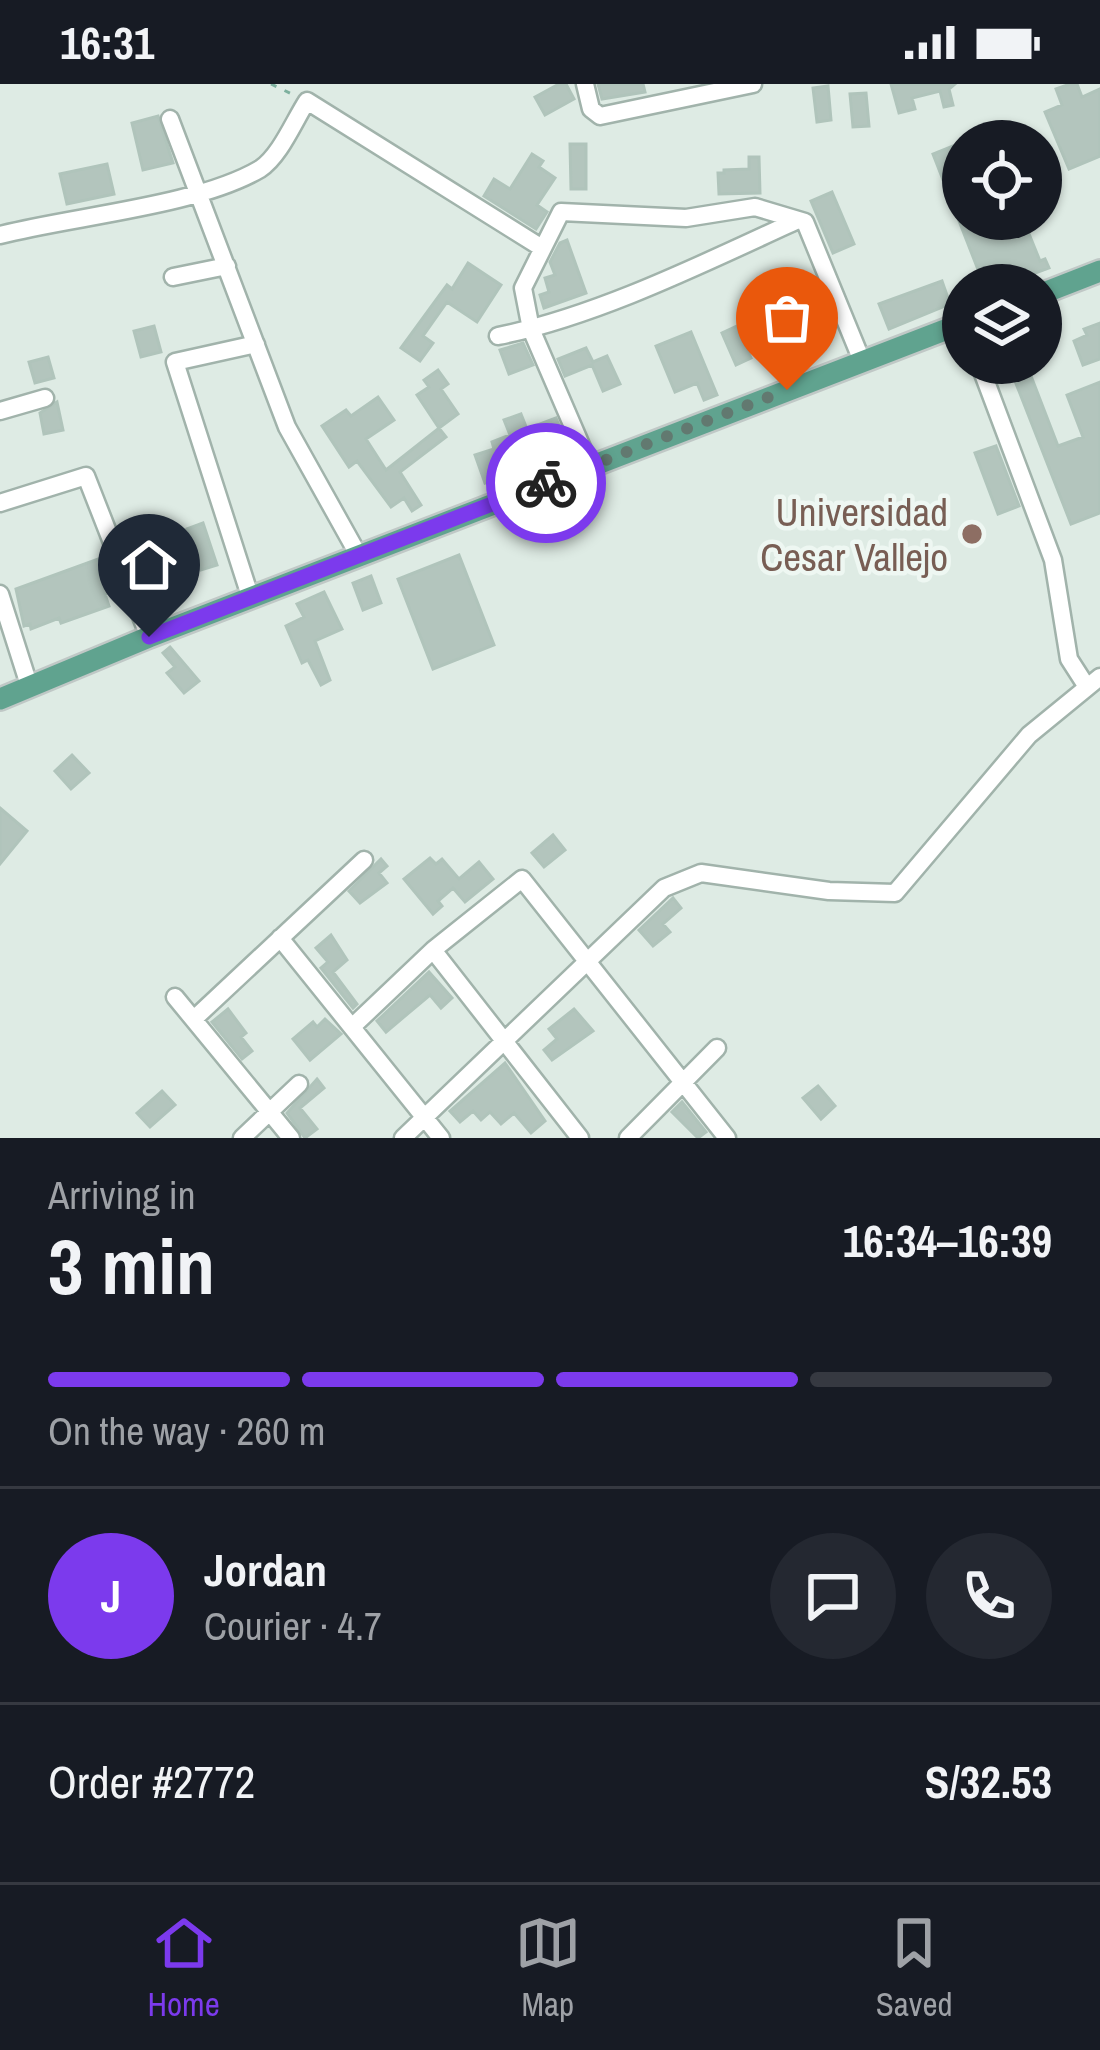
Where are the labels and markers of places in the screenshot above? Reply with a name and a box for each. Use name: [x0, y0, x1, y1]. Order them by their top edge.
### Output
pin: [736, 267, 838, 390]
place label: Universidad Cesar Vallejo: [760, 486, 948, 583]
pin: [98, 514, 200, 637]
marker: Universidad Cesar Vallejo: [959, 521, 985, 547]

